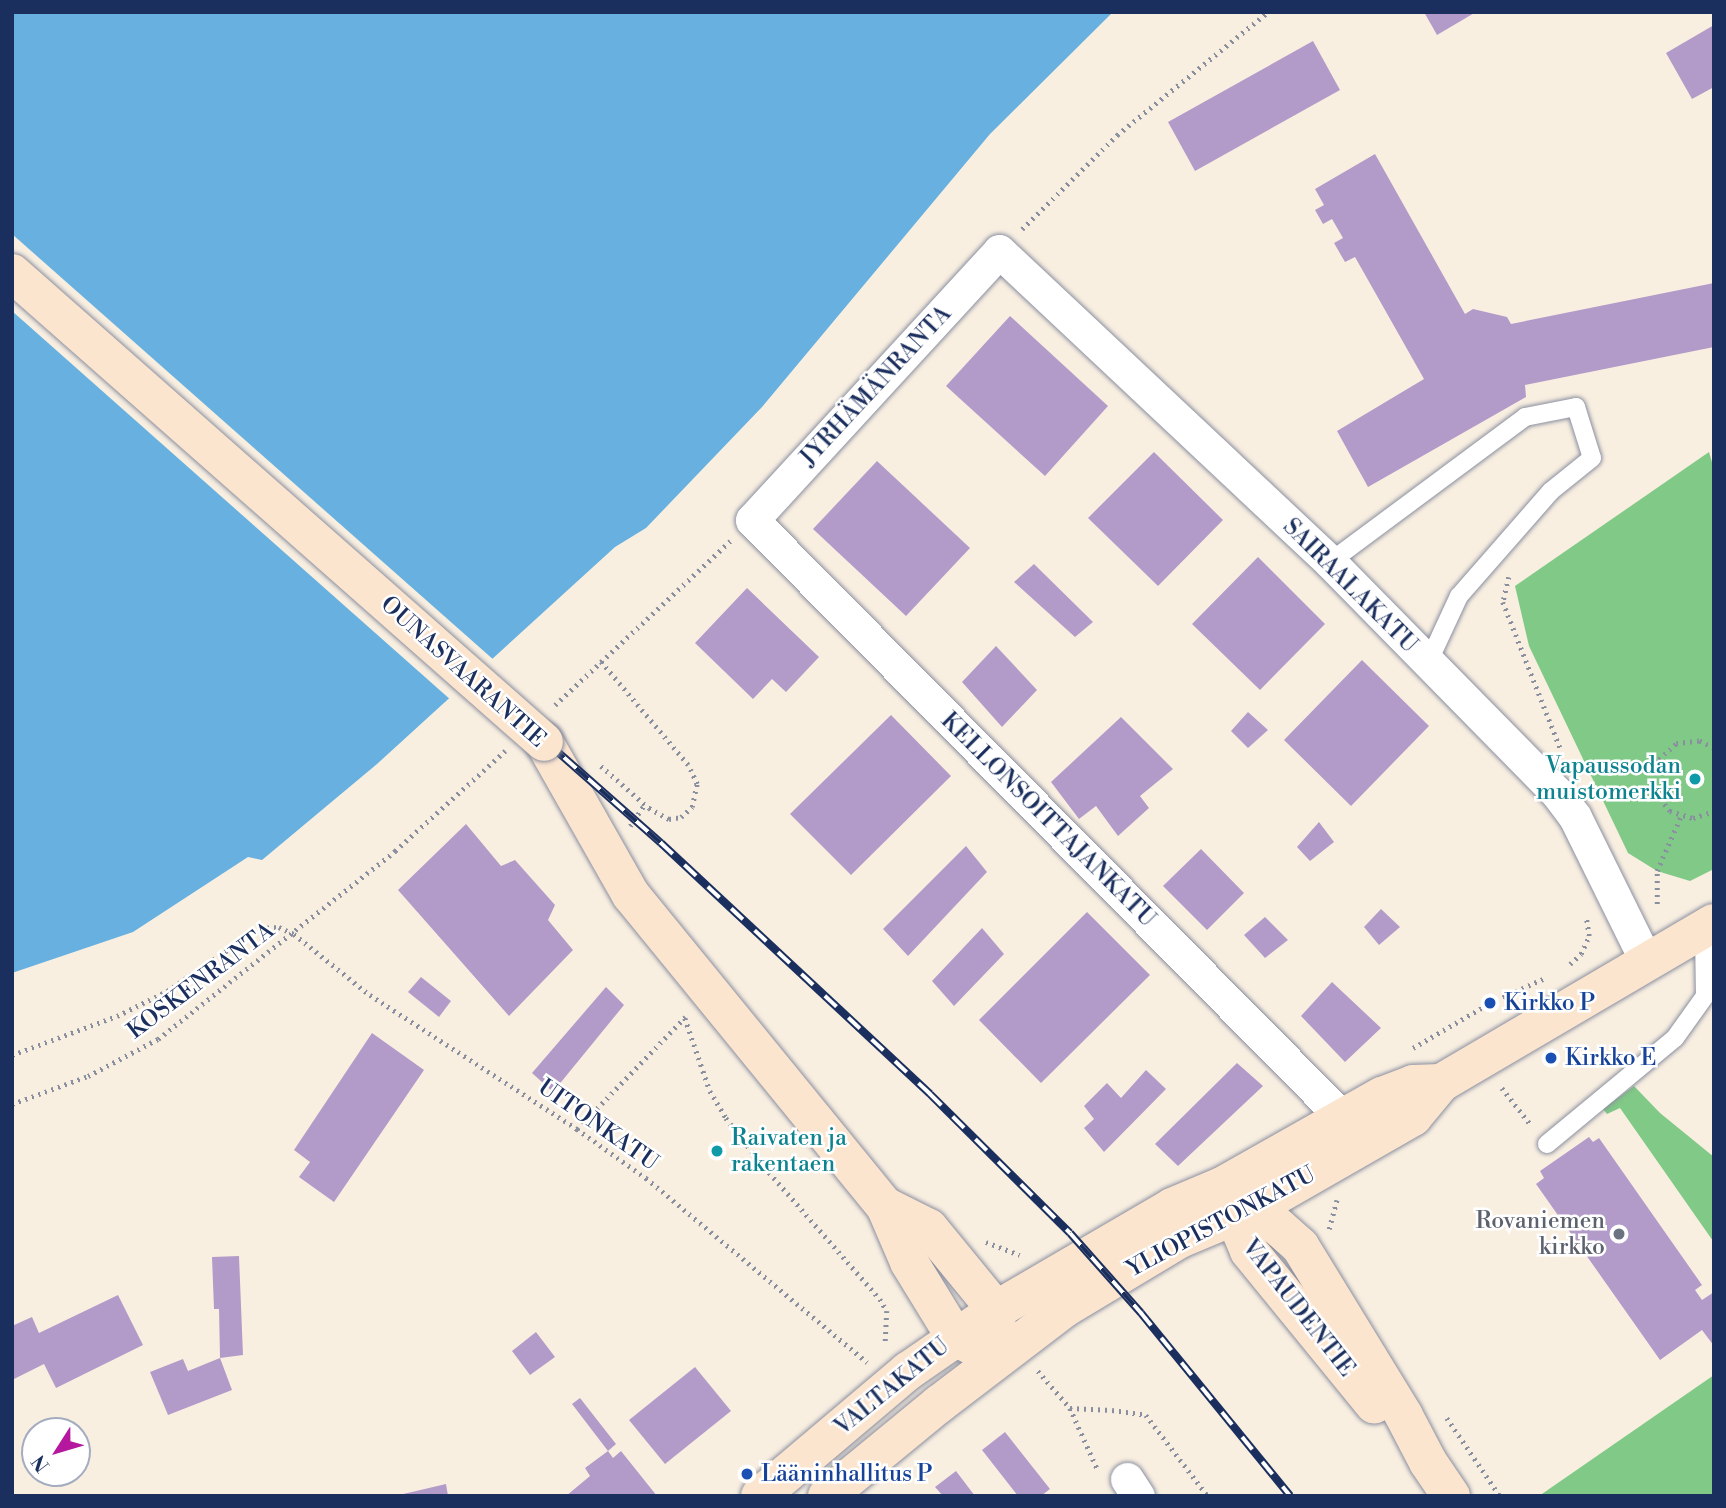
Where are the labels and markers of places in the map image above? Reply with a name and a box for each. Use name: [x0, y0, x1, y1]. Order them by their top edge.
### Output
place label: Vapaussodan muistomerkki: [1536, 752, 1681, 806]
marker: Vapaussodan muistomerkki: [1687, 771, 1703, 787]
place label: Kirkko P: [1504, 989, 1595, 1017]
marker: Kirkko P: [1482, 995, 1498, 1011]
place label: Kirkko E: [1565, 1044, 1656, 1072]
marker: Kirkko E: [1543, 1050, 1559, 1066]
place label: Raivaten ja rakentaen: [731, 1124, 847, 1178]
marker: Raivaten ja rakentaen: [709, 1143, 725, 1159]
place label: Rovaniemen kirkko: [1475, 1207, 1605, 1261]
marker: Rovaniemen kirkko: [1611, 1226, 1627, 1242]
place label: Lääninhallitus P: [761, 1460, 933, 1488]
marker: Lääninhallitus P: [739, 1466, 755, 1482]

